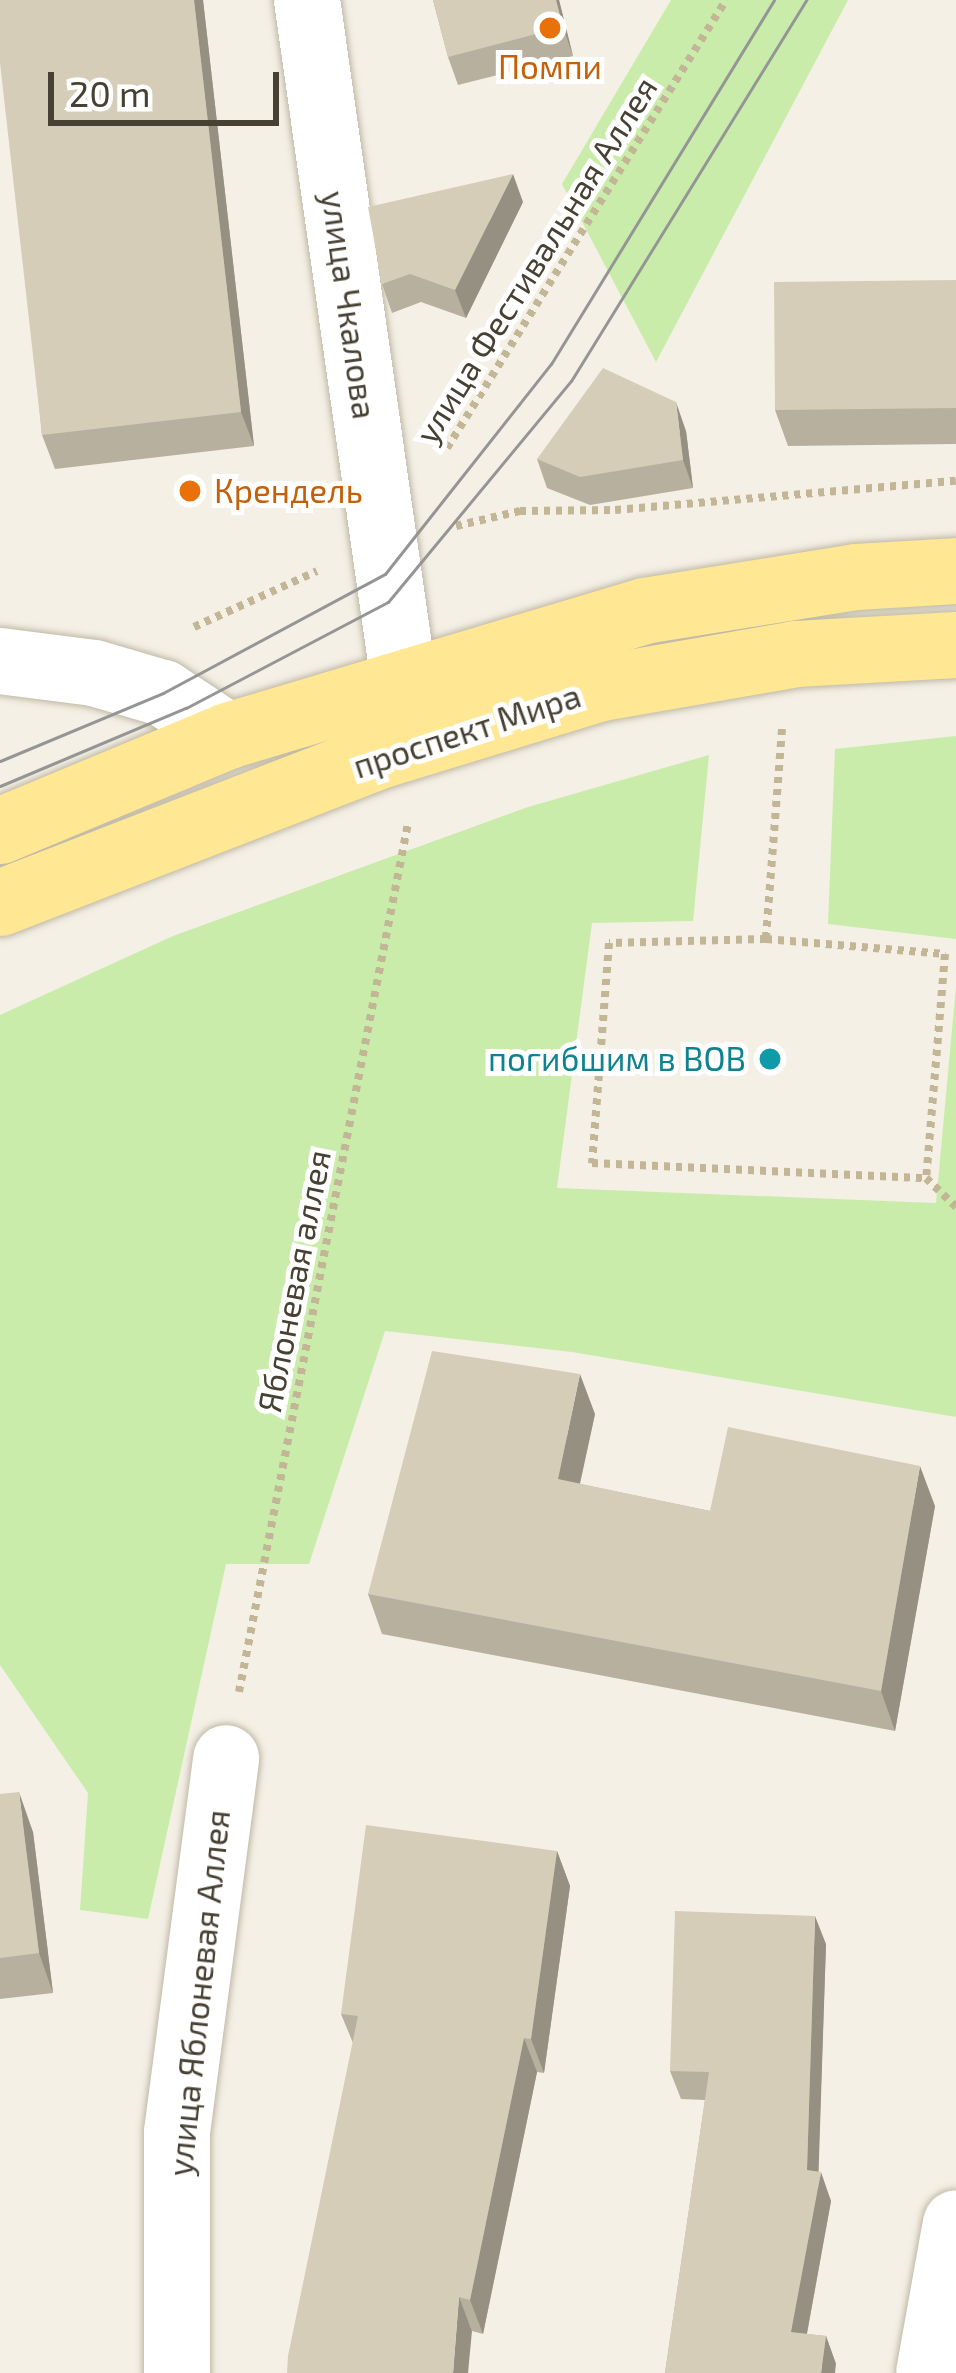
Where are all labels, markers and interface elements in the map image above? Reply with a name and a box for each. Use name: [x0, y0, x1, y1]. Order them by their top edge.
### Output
marker: Помпи: [537, 15, 563, 41]
place label: Помпи: [498, 47, 602, 87]
scale bar: [54, 48, 285, 122]
street label: улица Фестивальная Аллея: [407, 70, 665, 450]
text: 20 m: [69, 71, 151, 114]
street label: улица Чкалова: [313, 188, 385, 422]
place label: Крендель: [214, 471, 363, 511]
marker: Крендель: [177, 478, 203, 504]
street label: проспект Мира: [348, 676, 586, 786]
place label: погибшим в ВОВ: [488, 1039, 746, 1079]
marker: погибшим в ВОВ: [757, 1046, 783, 1072]
street label: Яблоневая аллея: [249, 1146, 339, 1416]
street label: улица Яблоневая Аллея: [160, 1808, 238, 2178]

